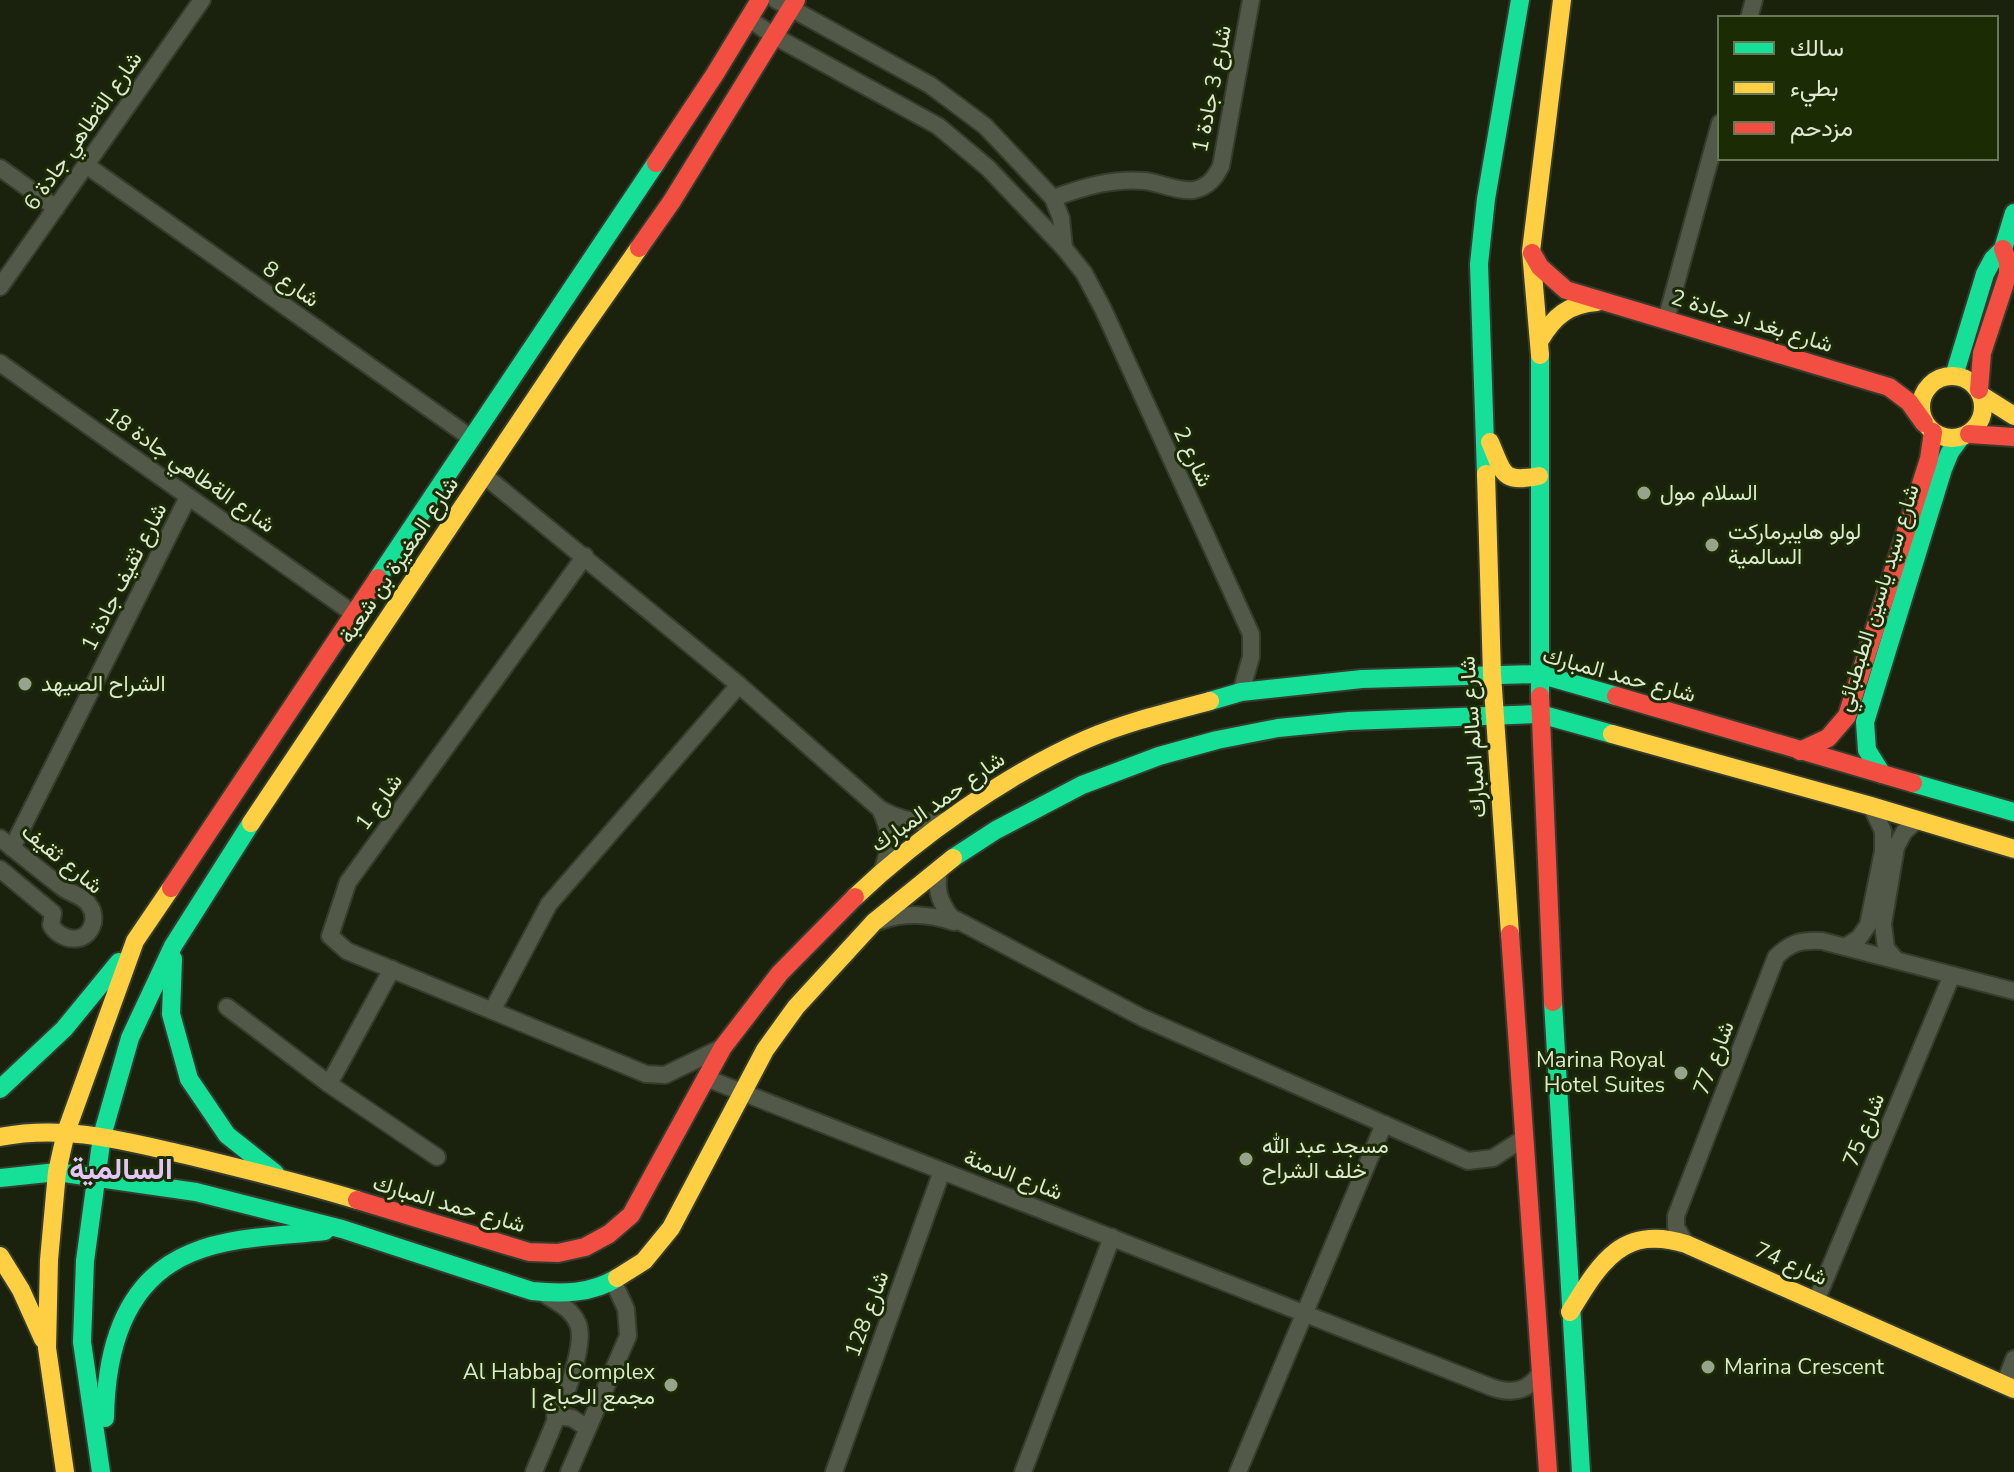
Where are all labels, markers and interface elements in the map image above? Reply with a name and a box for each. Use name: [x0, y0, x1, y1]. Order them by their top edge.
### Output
legend: [1718, 16, 1998, 160]
street label: شارع 3 جادة 1: [1185, 23, 1239, 155]
text: سالك: [1790, 32, 1844, 64]
street label: شارع الةطاهي جادة 6: [17, 45, 152, 218]
text: بطيء: [1790, 72, 1839, 107]
text: مزدحم: [1790, 112, 1853, 144]
street label: شارع 8: [257, 254, 325, 314]
street label: شارع بغد اد جادة 2: [1667, 282, 1837, 360]
street label: شارع الةطاهي جادة 18: [97, 400, 281, 543]
street label: شارع 2: [1166, 422, 1220, 492]
street label: شارع المغيرة بن شعبة: [332, 471, 466, 649]
place label: السلام مول: [1660, 478, 1758, 508]
street label: شارع سيد ياسين الطبطبائي: [1829, 481, 1930, 716]
marker: السلام مول: [1635, 484, 1653, 502]
street label: شارع ثقيف جادة 1: [74, 498, 174, 656]
place label: لولو هايبرماركت السالمية: [1728, 517, 1861, 572]
marker: لولو هايبرماركت السالمية: [1703, 536, 1721, 554]
street label: شارع حمد المبارك: [1539, 640, 1699, 710]
street label: شارع سالم المبارك: [1452, 655, 1494, 819]
place label: الشراح الصيهد: [41, 669, 166, 699]
marker: الشراح الصيهد: [16, 675, 34, 693]
street label: شارع حمد المبارك: [865, 745, 1011, 859]
street label: شارع 1: [348, 768, 410, 836]
street label: شارع ثقيف: [15, 817, 109, 901]
street label: شارع 77: [1686, 1017, 1742, 1099]
place label: Marina Royal Hotel Suites: [1536, 1045, 1665, 1100]
marker: Marina Royal Hotel Suites: [1672, 1064, 1690, 1082]
street label: شارع 75: [1836, 1089, 1892, 1171]
place label: مسجد عبد الله خلف الشراح: [1262, 1131, 1389, 1186]
street label: شارع الدمنة: [959, 1142, 1067, 1208]
district label: السالمية: [69, 1149, 173, 1190]
marker: مسجد عبد الله خلف الشراح: [1237, 1150, 1255, 1168]
street label: شارع حمد المبارك: [369, 1168, 529, 1240]
street label: شارع 74: [1750, 1235, 1832, 1293]
street label: شارع 128: [838, 1267, 896, 1361]
place label: Marina Crescent: [1724, 1352, 1884, 1382]
place label: Al Habbaj Complex | مجمع الحباج: [463, 1357, 655, 1412]
marker: Marina Crescent: [1699, 1358, 1717, 1376]
marker: Al Habbaj Complex | مجمع الحباج: [662, 1376, 680, 1394]

